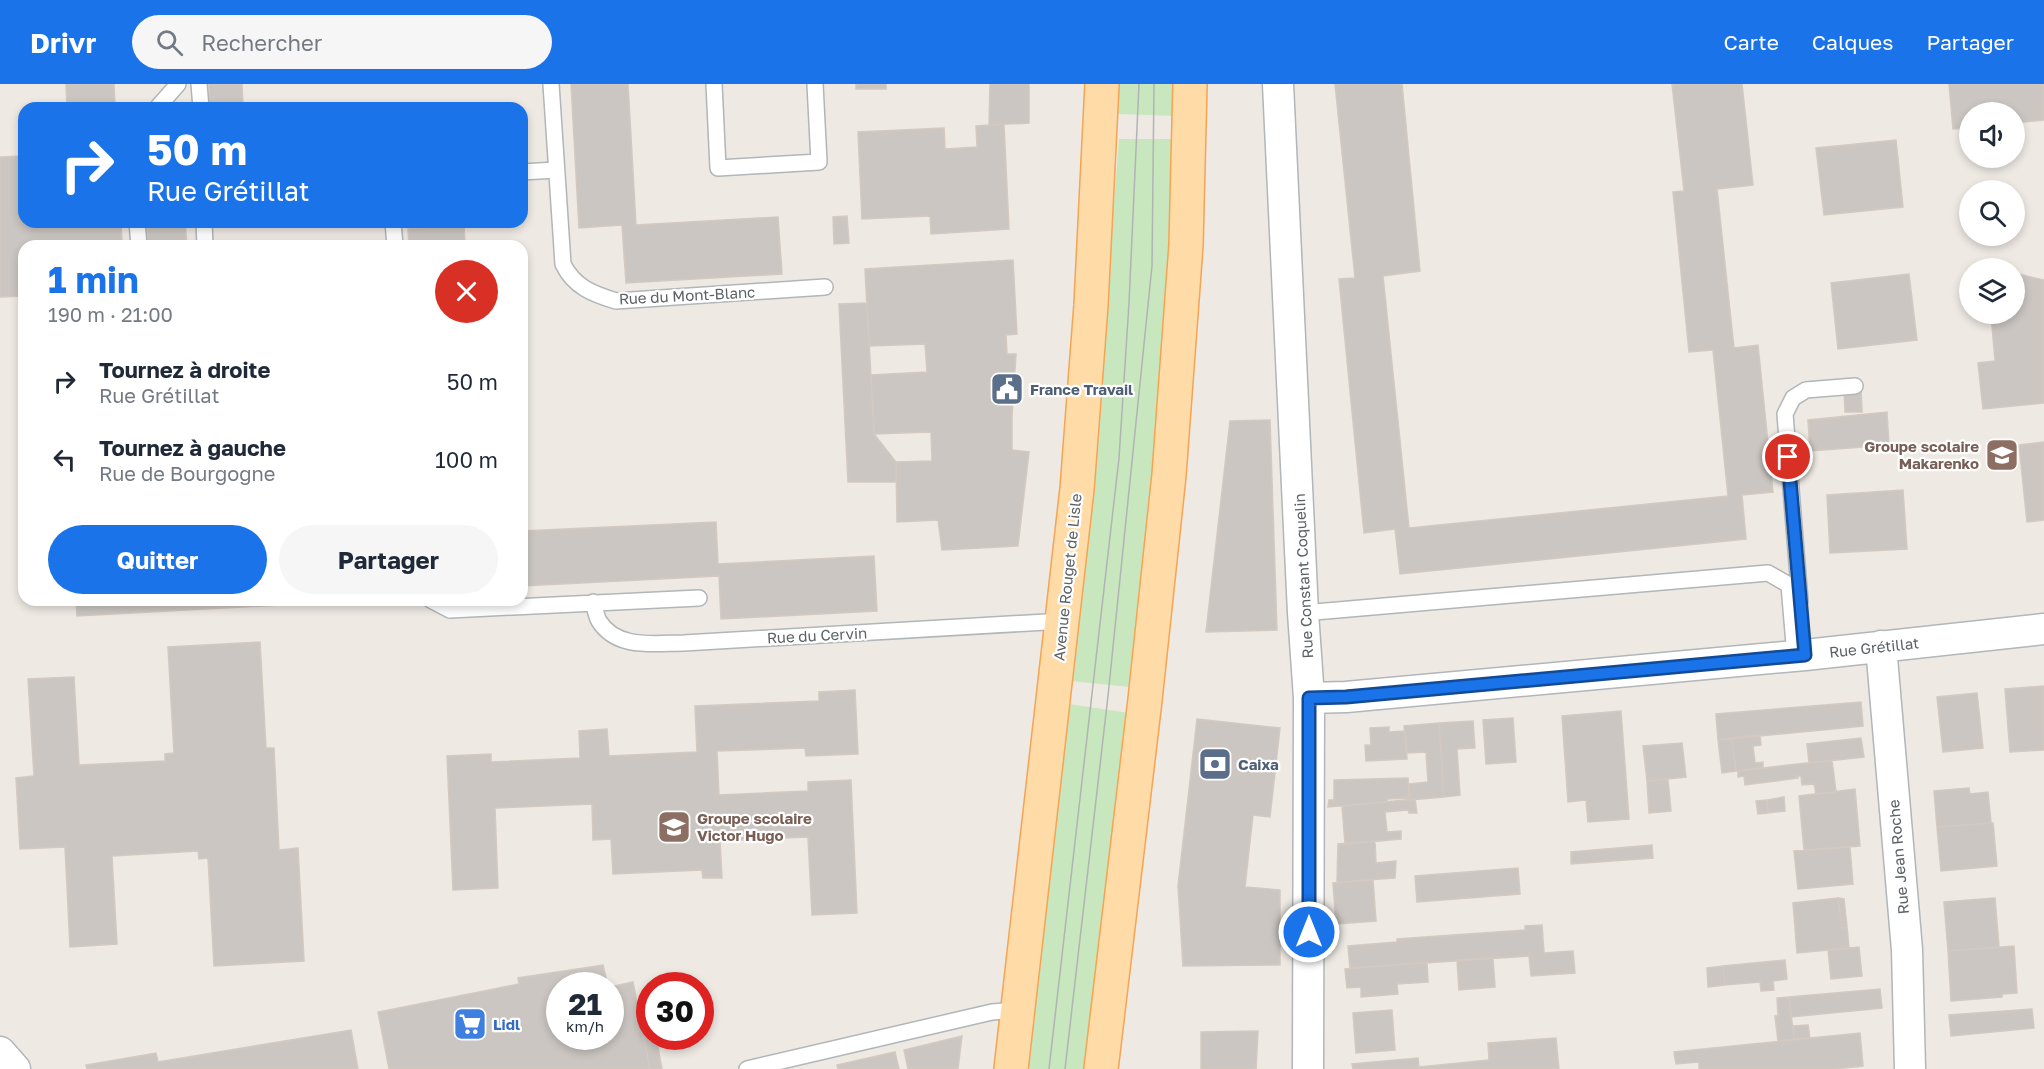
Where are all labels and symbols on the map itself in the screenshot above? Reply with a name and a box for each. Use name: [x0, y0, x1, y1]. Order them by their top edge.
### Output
street label: Rue du Mont-Blanc: [618, 282, 756, 308]
public building icon: France Travail: [989, 371, 1025, 407]
place label: France Travail: [1030, 380, 1133, 398]
pin: [1762, 431, 1813, 482]
place label: Groupe scolaire Makarenko: [1864, 437, 1979, 472]
school or university icon: Groupe scolaire Makarenko: [1984, 437, 2020, 473]
street label: Avenue Rouget de Lisle: [1049, 492, 1085, 662]
street label: Rue Constant Coquelin: [1290, 493, 1316, 659]
street label: Rue du Cervin: [766, 623, 868, 647]
street label: Rue Grétillat: [1828, 633, 1920, 661]
bank icon: Caixa: [1197, 746, 1233, 782]
place label: Caixa: [1238, 755, 1279, 773]
street label: Rue Jean Roche: [1884, 799, 1912, 915]
school or university icon: Groupe scolaire Victor Hugo: [656, 809, 692, 845]
place label: Groupe scolaire Victor Hugo: [697, 809, 812, 844]
position arrow: [1277, 900, 1341, 964]
speed limit sign: 30: [636, 972, 714, 1050]
supermarket icon: Lidl: [452, 1006, 488, 1042]
place label: Lidl: [493, 1015, 520, 1033]

